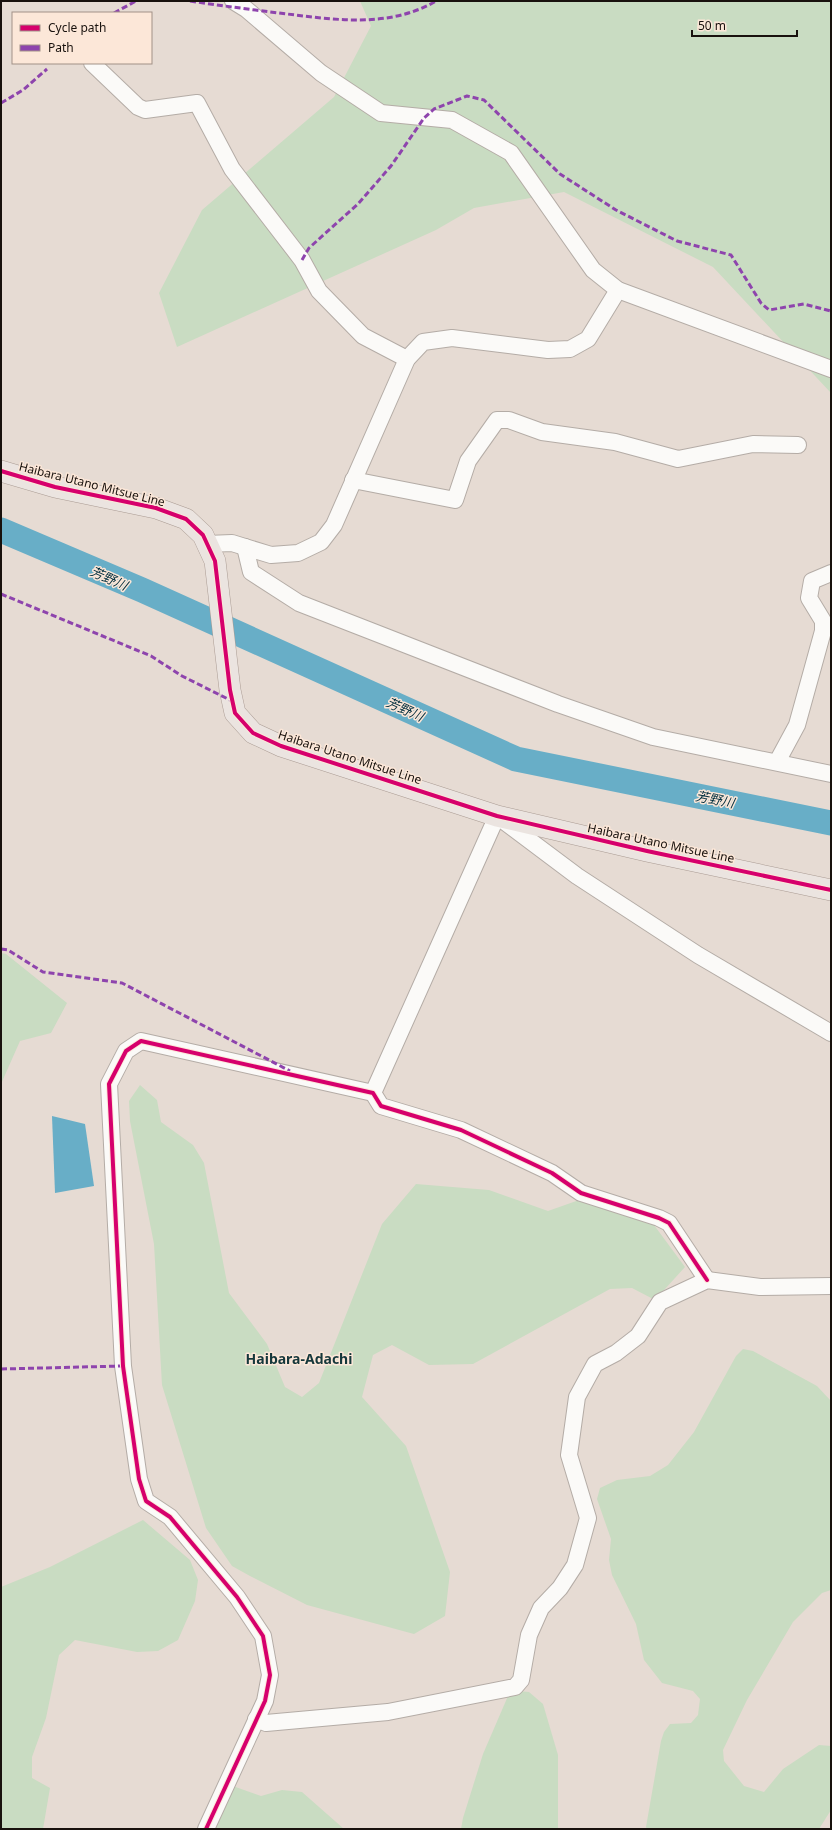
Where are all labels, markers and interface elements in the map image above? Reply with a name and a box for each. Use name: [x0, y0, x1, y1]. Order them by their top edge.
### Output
legend: [12, 12, 152, 64]
scale bar: [692, 12, 797, 38]
text: 50 m: [698, 17, 726, 34]
text: Cycle path: [48, 19, 106, 36]
text: Path: [48, 39, 74, 56]
street label: Haibara Utano Mitsue Line: [17, 458, 167, 510]
water label: 芳野川: [88, 562, 132, 595]
water label: 芳野川: [384, 693, 428, 726]
street label: Haibara Utano Mitsue Line: [276, 726, 424, 788]
water label: 芳野川: [694, 786, 738, 812]
street label: Haibara Utano Mitsue Line: [586, 819, 736, 867]
district label: Haibara-Adachi: [246, 1349, 352, 1368]

